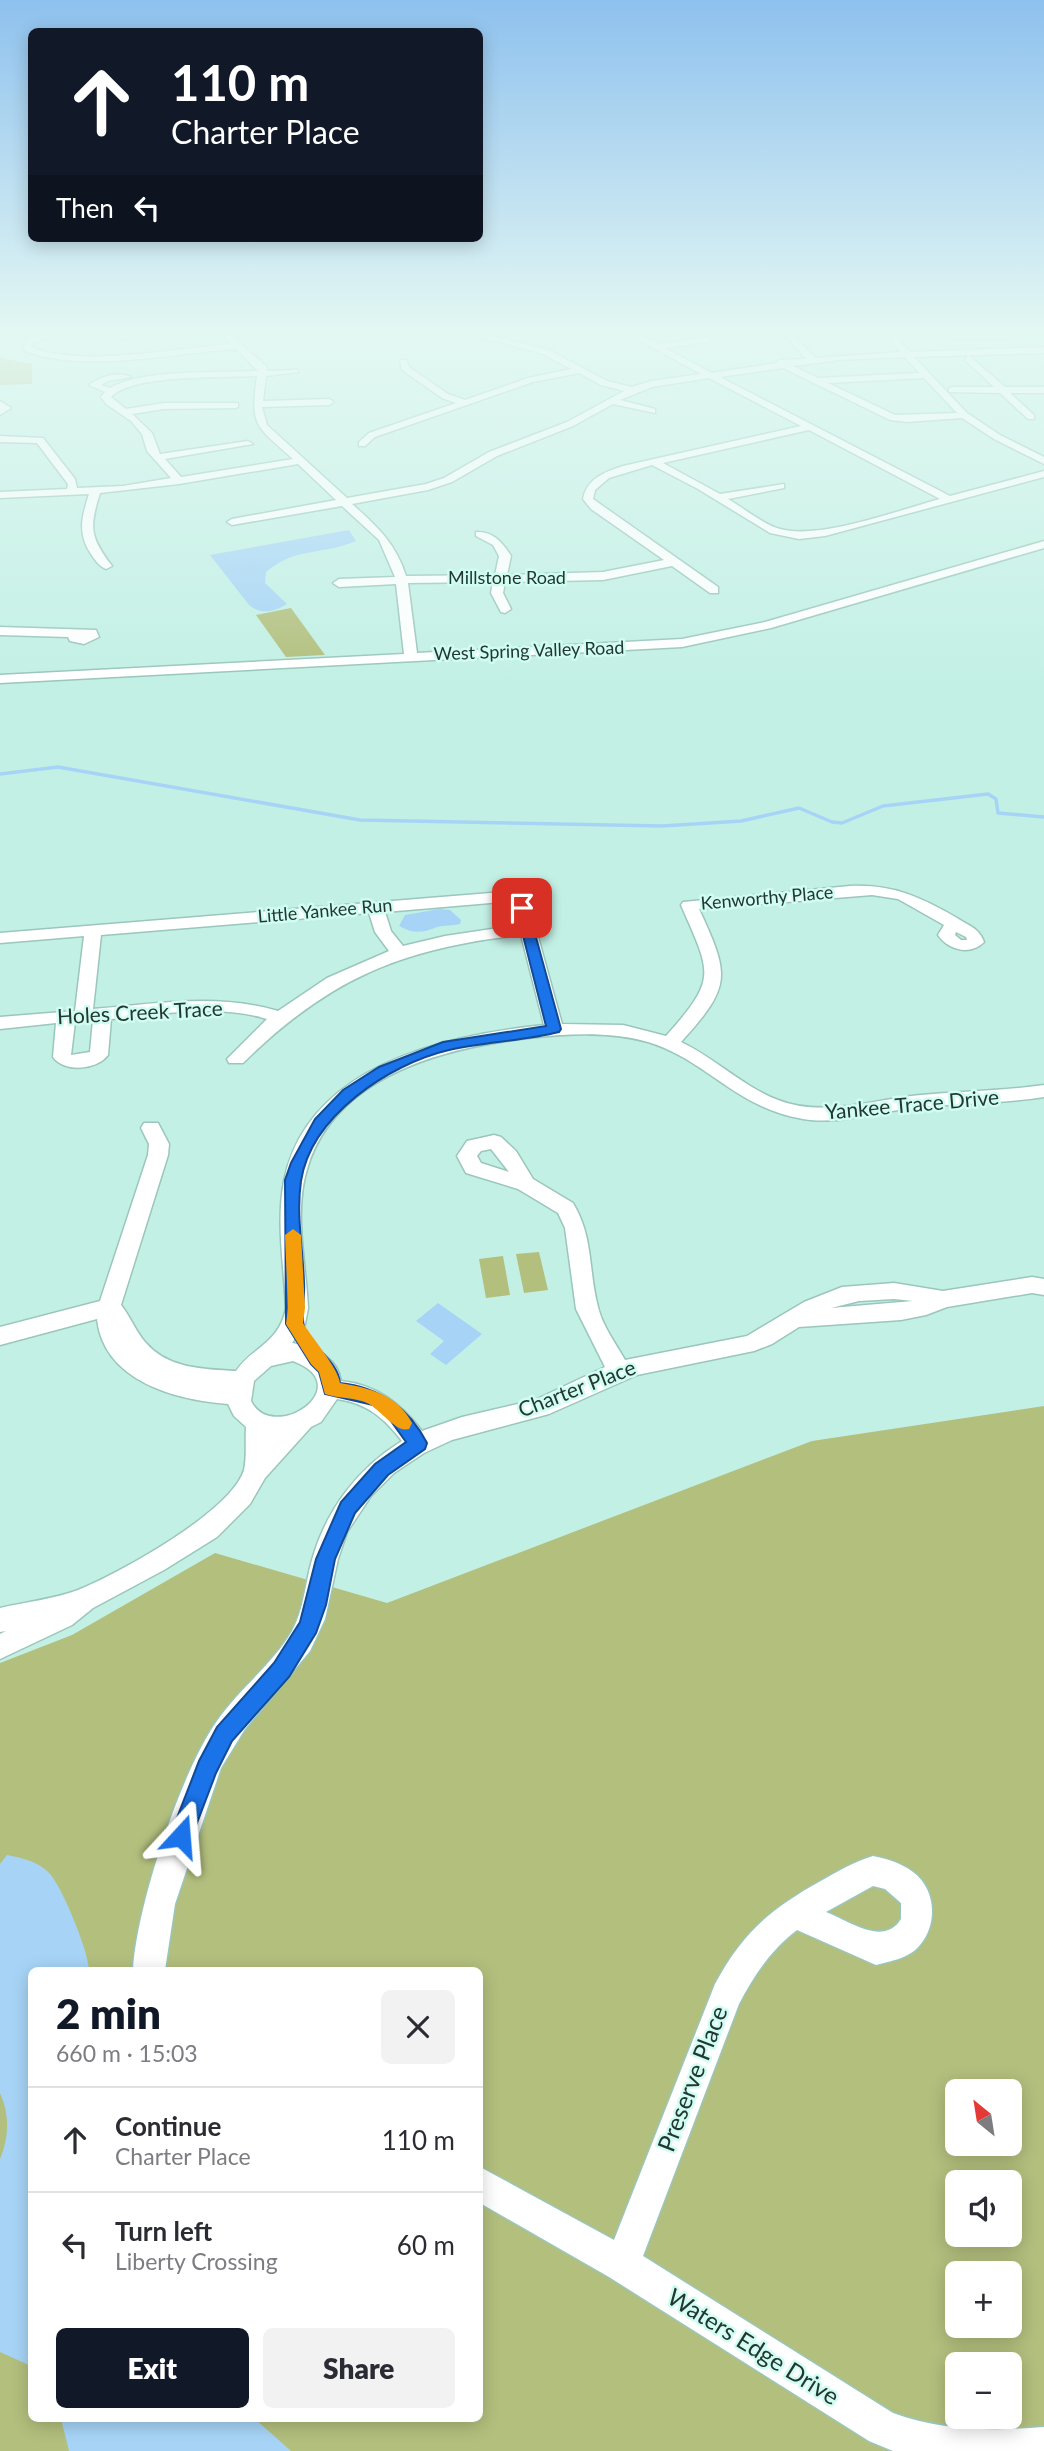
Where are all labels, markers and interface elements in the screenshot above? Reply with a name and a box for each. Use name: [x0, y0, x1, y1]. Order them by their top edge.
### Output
text: 110 m: [171, 53, 309, 111]
icon: ahead: [56, 56, 147, 147]
text: Charter Place: [171, 112, 360, 151]
icon: left: [128, 189, 166, 227]
text: Then: [56, 192, 114, 224]
street label: Millstone Road: [448, 566, 566, 588]
street label: West Spring Valley Road: [433, 636, 625, 664]
pin: [492, 878, 552, 938]
street label: Kenworthy Place: [700, 880, 834, 914]
icon: arrive: [503, 889, 541, 927]
street label: Little Yankee Run: [257, 893, 393, 927]
street label: Holes Creek Trace: [56, 995, 223, 1028]
street label: Yankee Trace Drive: [824, 1083, 1000, 1124]
street label: Charter Place: [514, 1354, 639, 1421]
position arrow: [144, 1799, 218, 1873]
text: 2 min: [56, 1988, 161, 2038]
button: close: [381, 1990, 455, 2064]
street label: Preserve Place: [651, 2002, 733, 2155]
text: 660 m · 15:03: [56, 2039, 198, 2067]
north arrow: [945, 2079, 1022, 2156]
map controls: [945, 2079, 1022, 2429]
text: Continue: [115, 2110, 221, 2142]
icon: ahead: [56, 2121, 94, 2159]
text: 110 m: [382, 2124, 455, 2156]
text: Charter Place: [115, 2142, 251, 2170]
button: sound: [945, 2170, 1022, 2247]
text: Turn left: [115, 2215, 212, 2247]
icon: left: [56, 2226, 94, 2264]
text: 60 m: [397, 2229, 455, 2261]
text: Liberty Crossing: [115, 2247, 278, 2275]
button: +: [945, 2261, 1022, 2338]
street label: Waters Edge Drive: [663, 2281, 845, 2410]
button: Exit: [56, 2328, 249, 2408]
button: Share: [263, 2328, 455, 2408]
button: −: [945, 2352, 1022, 2429]

